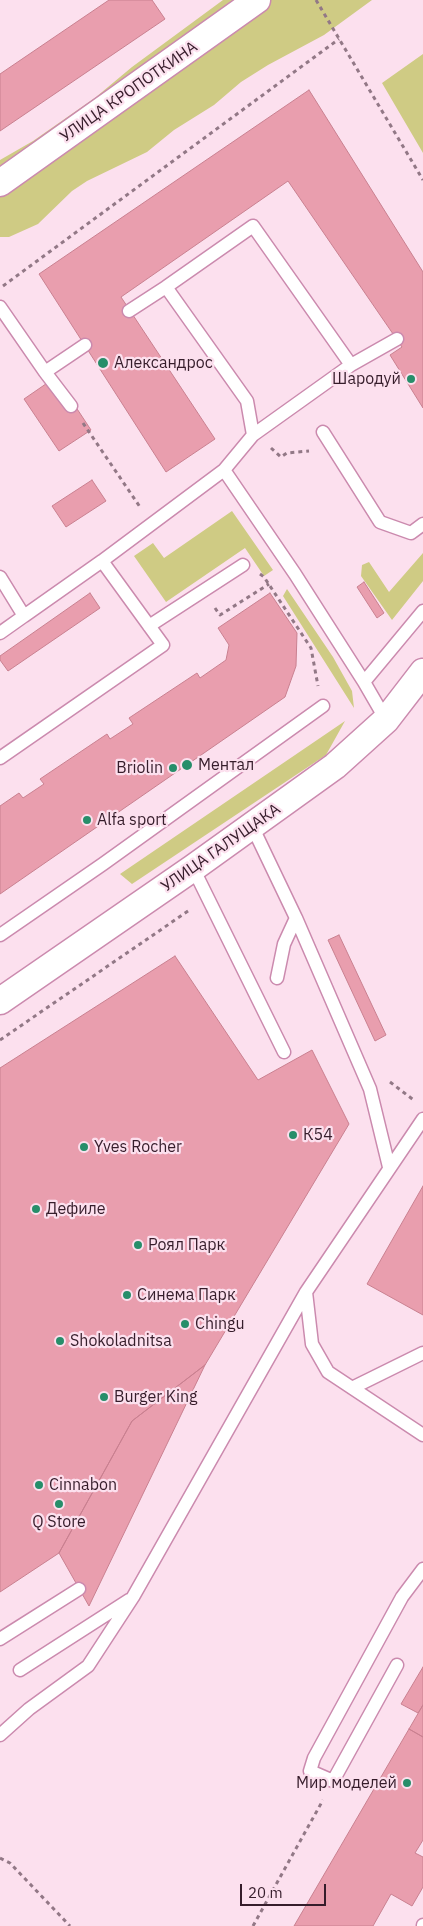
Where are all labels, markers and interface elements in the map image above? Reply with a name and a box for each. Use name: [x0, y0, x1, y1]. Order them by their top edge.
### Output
street label: УЛИЦА КРОПОТКИНА: [57, 37, 201, 147]
place label: Александрос: [114, 353, 213, 373]
marker: Александрос: [96, 356, 110, 370]
place label: Шародуй: [332, 369, 401, 389]
marker: Шародуй: [405, 373, 417, 385]
place label: Ментал: [198, 755, 254, 775]
place label: Briolin: [116, 758, 163, 778]
marker: Ментал: [180, 758, 194, 772]
marker: Briolin: [167, 762, 179, 774]
street label: УЛИЦА ГАЛУЩАКА: [158, 800, 284, 896]
place label: Alfa sport: [97, 810, 167, 830]
marker: Alfa sport: [81, 814, 93, 826]
place label: К54: [303, 1125, 333, 1145]
marker: К54: [287, 1129, 299, 1141]
place label: Yves Rocher: [94, 1137, 182, 1157]
marker: Yves Rocher: [78, 1141, 90, 1153]
place label: Дефиле: [46, 1199, 106, 1219]
marker: Дефиле: [30, 1203, 42, 1215]
place label: Роял Парк: [148, 1235, 225, 1255]
marker: Роял Парк: [132, 1239, 144, 1251]
place label: Синема Парк: [137, 1285, 236, 1305]
marker: Синема Парк: [121, 1289, 133, 1301]
place label: Chingu: [195, 1314, 245, 1334]
marker: Chingu: [179, 1318, 191, 1330]
place label: Shokoladnitsa: [70, 1331, 172, 1351]
marker: Shokoladnitsa: [54, 1335, 66, 1347]
place label: Burger King: [114, 1387, 198, 1407]
marker: Burger King: [98, 1391, 110, 1403]
place label: Cinnabon: [49, 1475, 117, 1495]
marker: Cinnabon: [33, 1479, 45, 1491]
marker: Q Store: [53, 1498, 65, 1510]
place label: Q Store: [32, 1512, 86, 1532]
place label: Мир моделей: [296, 1773, 397, 1793]
marker: Мир моделей: [401, 1777, 413, 1789]
scale bar: [243, 1874, 329, 1906]
text: 20 m: [248, 1883, 283, 1902]

